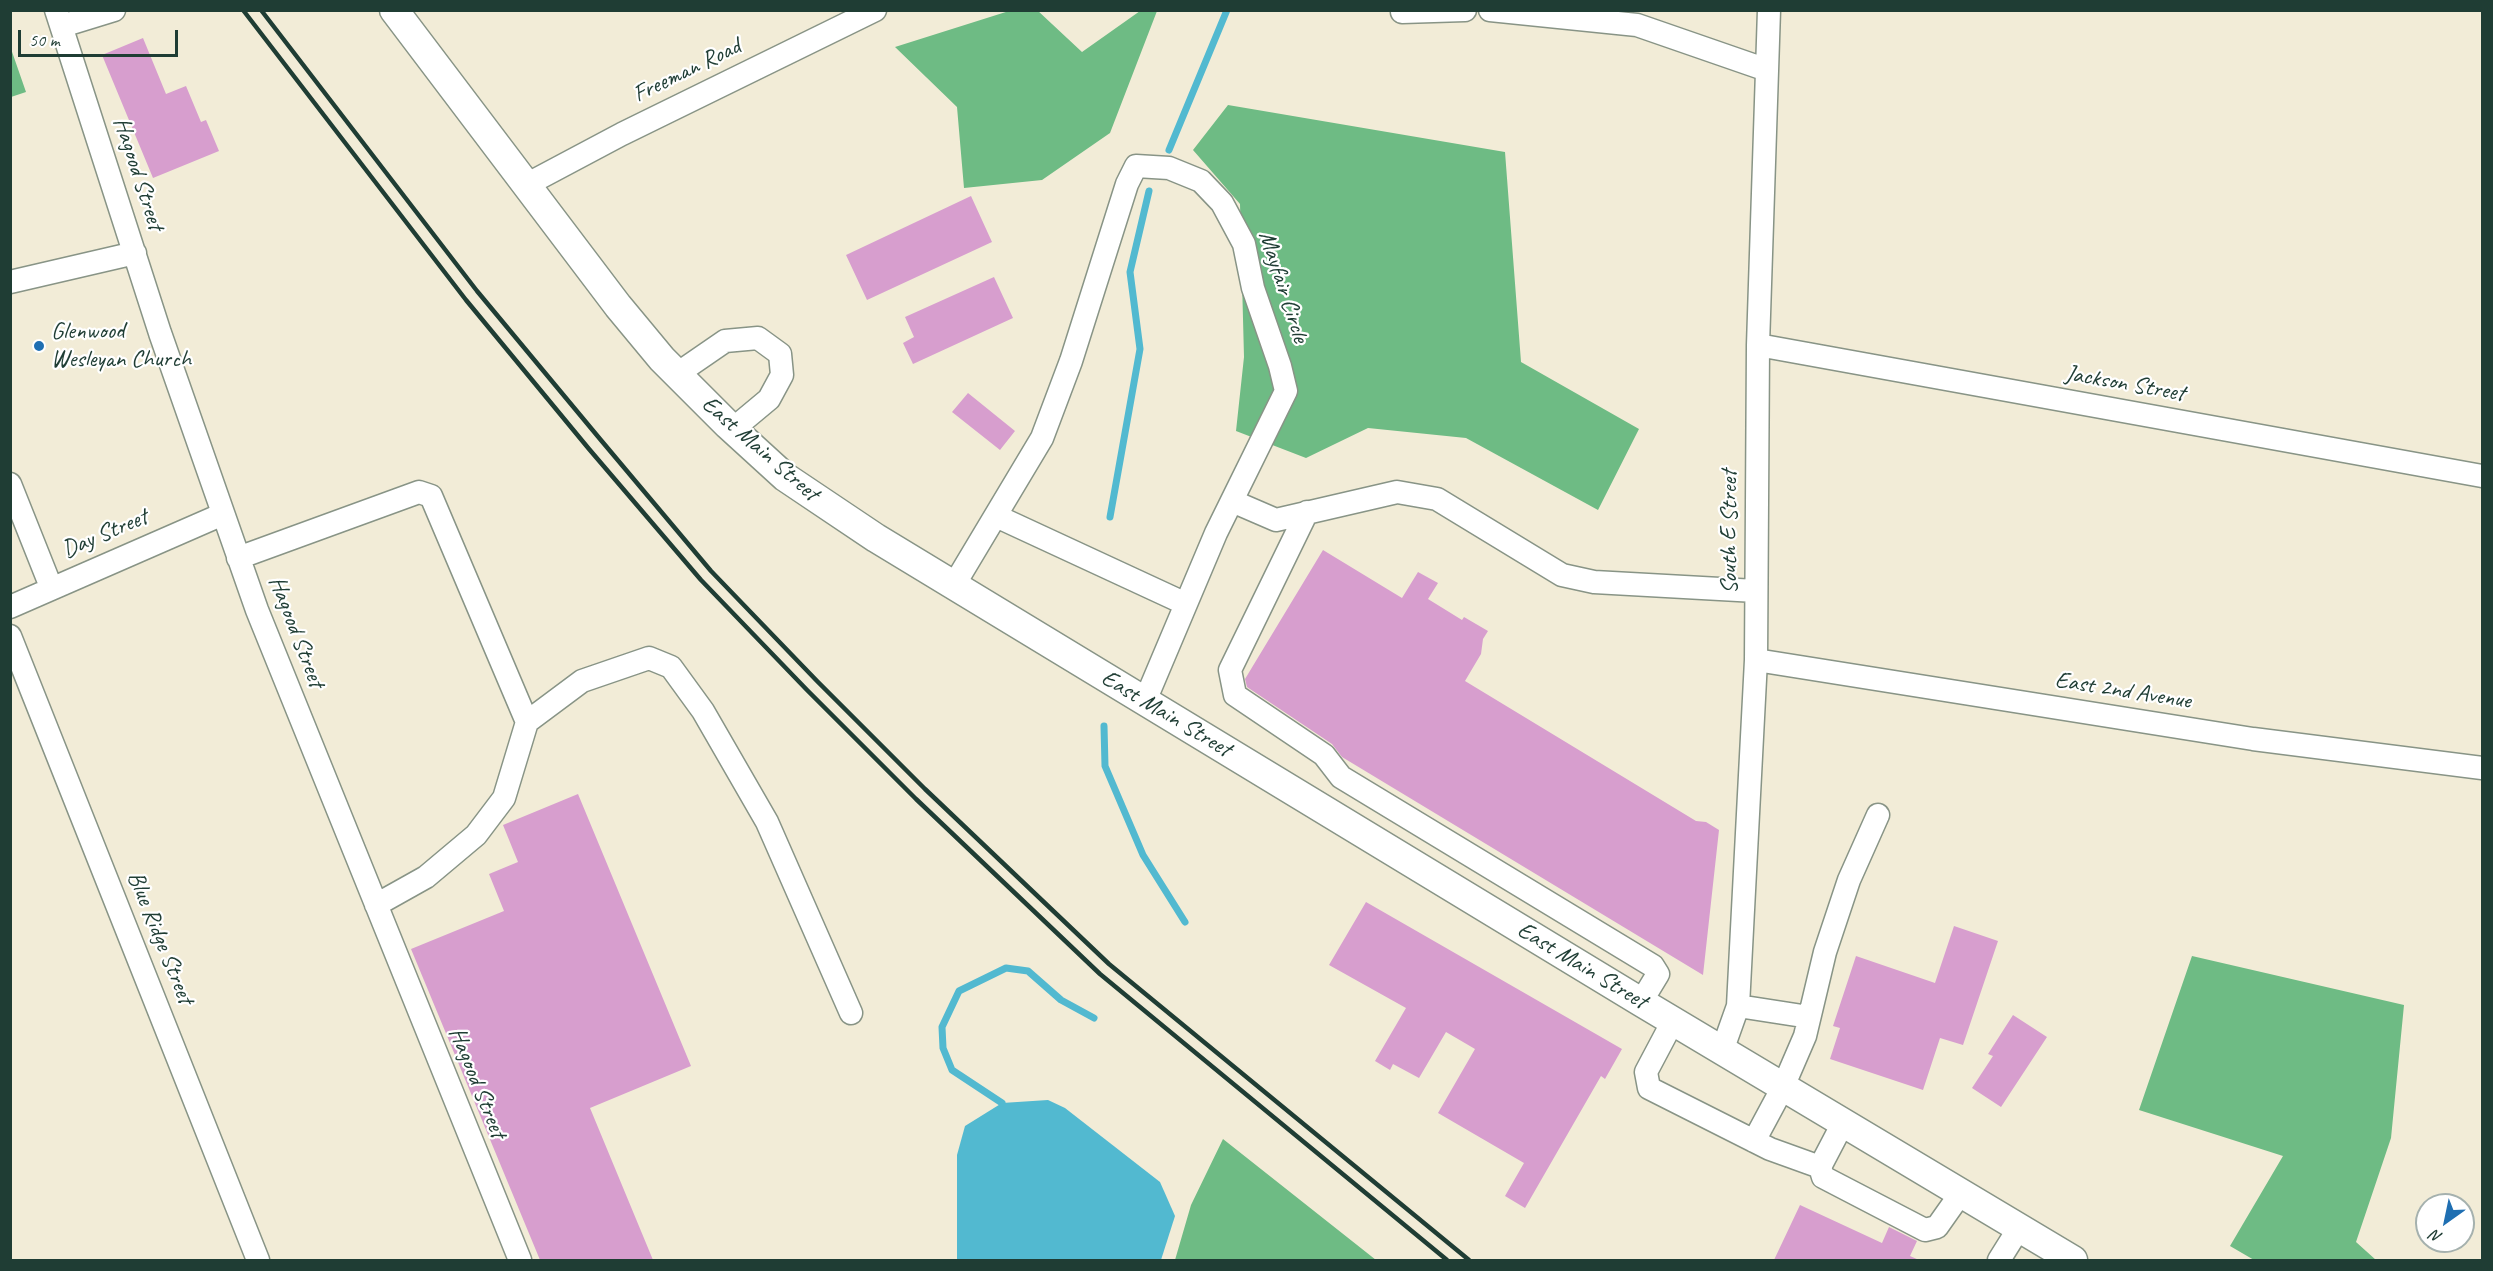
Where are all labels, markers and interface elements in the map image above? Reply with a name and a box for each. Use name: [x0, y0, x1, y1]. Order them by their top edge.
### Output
scale bar: [21, 18, 182, 56]
text: 50 m: [29, 29, 60, 51]
street label: Freeman Road: [628, 33, 746, 109]
street label: Hagood Street: [106, 114, 170, 234]
street label: Mayfair Circle: [1251, 228, 1315, 346]
place label: Glenwood Wesleyan Church: [51, 318, 191, 374]
marker: Glenwood Wesleyan Church: [32, 339, 46, 353]
street label: Jackson Street: [2063, 359, 2187, 409]
street label: East Main Street: [695, 390, 825, 508]
street label: South E Street: [1716, 470, 1744, 594]
street label: Day Street: [58, 503, 152, 565]
street label: Hagood Street: [262, 572, 330, 692]
street label: East Main Street: [1096, 664, 1236, 764]
street label: East 2nd Avenue: [2053, 666, 2193, 716]
street label: Blue Ridge Street: [120, 867, 200, 1009]
street label: East Main Street: [1512, 916, 1652, 1016]
street label: Hagood Street: [442, 1023, 512, 1143]
north arrow: [2415, 1193, 2475, 1253]
text: N: [2427, 1225, 2446, 1248]

